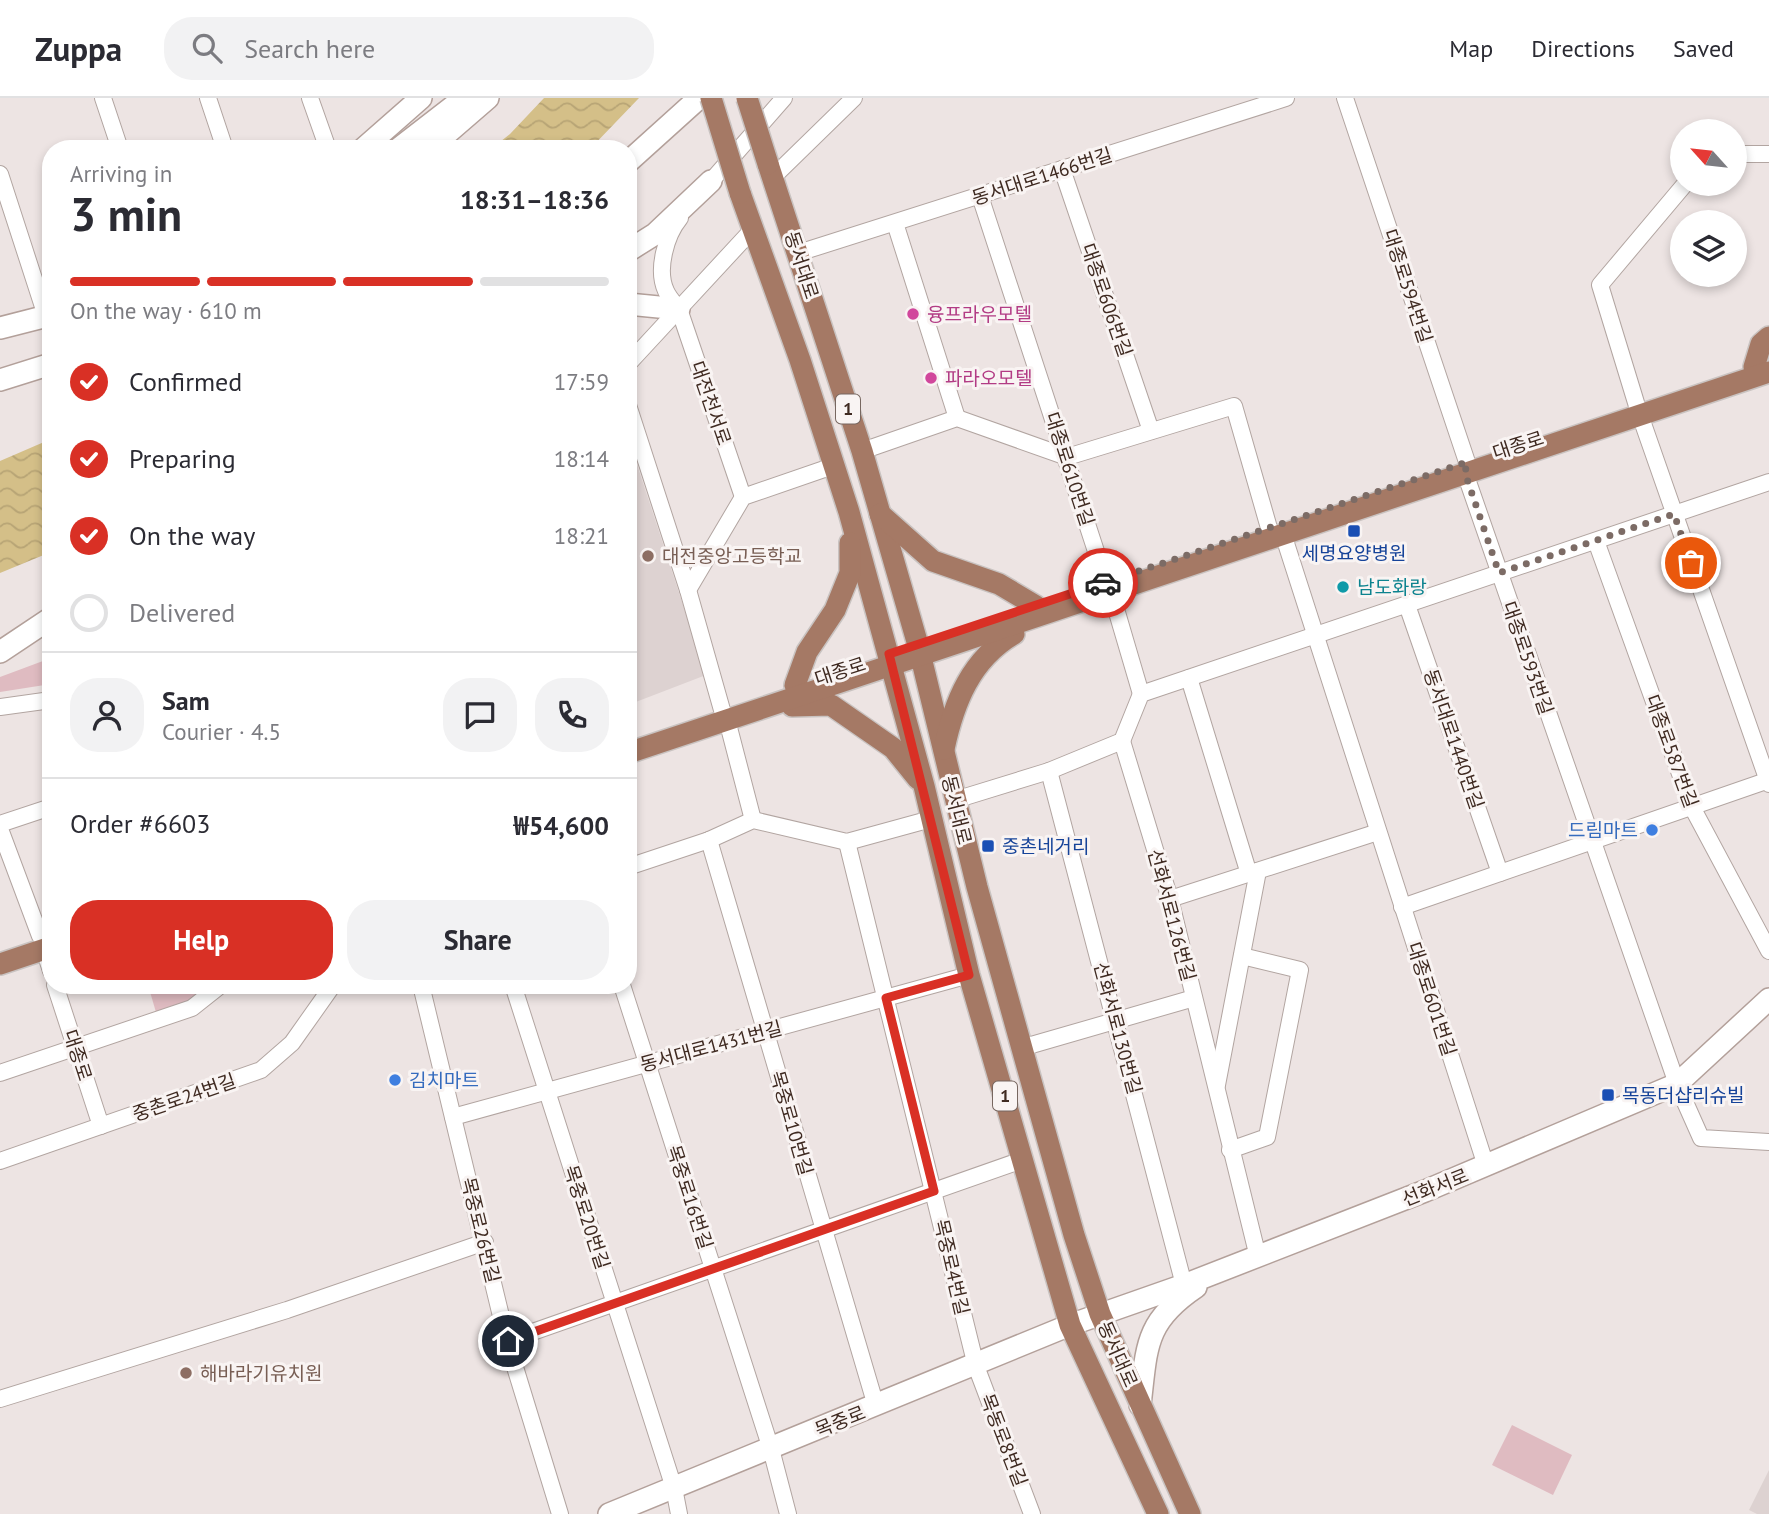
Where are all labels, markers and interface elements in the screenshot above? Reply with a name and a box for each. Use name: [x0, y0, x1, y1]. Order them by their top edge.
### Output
search box: [164, 17, 654, 80]
text: Zuppa: [35, 27, 122, 70]
icon: search: [188, 29, 226, 67]
text: Search here: [244, 32, 375, 65]
text: Map: [1449, 33, 1493, 64]
text: Directions: [1531, 33, 1635, 64]
text: Saved: [1673, 33, 1734, 64]
north arrow: [1670, 119, 1746, 196]
map controls: [1670, 119, 1747, 287]
street label: 동서대로1466번길: [969, 142, 1115, 210]
text: Arriving in: [70, 159, 172, 188]
text: 18:31–18:36: [460, 183, 609, 216]
text: 3 min: [70, 184, 182, 244]
button: layers: [1670, 210, 1747, 287]
street label: 대종로594번길: [1378, 226, 1438, 346]
street label: 동서대로: [780, 228, 824, 302]
street label: 대종로606번길: [1076, 240, 1138, 360]
text: On the way · 610 m: [70, 296, 262, 325]
place label: 융프라우모텔: [927, 302, 1032, 326]
marker: 융프라우모텔: [905, 306, 921, 322]
street label: 대전천서로: [685, 358, 737, 448]
icon: check: [70, 363, 108, 401]
text: Confirmed: [129, 365, 242, 398]
place label: 파라오모텔: [945, 366, 1032, 390]
text: 17:59: [554, 367, 609, 396]
marker: 파라오모텔: [923, 370, 939, 386]
road number: 1: [836, 394, 860, 424]
street label: 대종로610번길: [1040, 409, 1100, 529]
street label: 대종로: [1489, 425, 1547, 465]
icon: check: [70, 440, 108, 478]
text: Preparing: [129, 442, 236, 475]
text: 18:14: [554, 444, 609, 473]
icon: check: [70, 517, 108, 555]
text: On the way: [129, 519, 255, 552]
text: 18:21: [554, 521, 609, 550]
marker: 세명요양병원: [1346, 523, 1362, 539]
pin: [1661, 533, 1721, 593]
place label: 세명요양병원: [1302, 541, 1406, 565]
place label: 대전중앙고등학교: [662, 544, 802, 568]
icon: bag: [1672, 544, 1710, 582]
marker: 대전중앙고등학교: [640, 548, 656, 564]
courier: [1068, 548, 1138, 618]
icon: car: [1084, 564, 1122, 602]
place label: 남도화랑: [1357, 575, 1427, 599]
marker: 남도화랑: [1335, 579, 1351, 595]
text: Delivered: [129, 596, 235, 629]
street label: 대종로593번길: [1497, 598, 1559, 718]
street label: 대종로: [811, 651, 869, 691]
street label: 동서대로1440번길: [1419, 666, 1489, 812]
button: person: [70, 678, 144, 752]
button: chat: [443, 678, 517, 752]
button: phone: [535, 678, 609, 752]
text: Sam: [162, 684, 210, 717]
street label: 대종로587번길: [1640, 691, 1704, 811]
text: Courier · 4.5: [162, 717, 281, 746]
street label: 동서대로: [937, 773, 977, 847]
text: Order #6603: [70, 807, 210, 840]
text: ₩54,600: [513, 809, 609, 842]
place label: 드림마트: [1568, 818, 1638, 842]
marker: 드림마트: [1644, 822, 1660, 838]
place label: 중촌네거리: [1002, 834, 1089, 858]
marker: 중촌네거리: [980, 838, 996, 854]
street label: 선화서로126번길: [1143, 846, 1201, 984]
button: Help: [70, 900, 333, 980]
button: Share: [347, 900, 609, 980]
street label: 대종로601번길: [1402, 939, 1462, 1059]
street label: 선화서로130번길: [1089, 959, 1147, 1097]
street label: 동서대로1431번길: [637, 1015, 785, 1077]
street label: 대종로: [58, 1026, 98, 1084]
street label: 중촌로24번길: [129, 1068, 239, 1126]
place label: 김치마트: [409, 1068, 479, 1092]
street label: 목중로10번길: [766, 1068, 818, 1178]
marker: 김치마트: [387, 1072, 403, 1088]
road number: 1: [993, 1082, 1017, 1111]
place label: 목동더샵리슈빌: [1622, 1083, 1744, 1107]
marker: 목동더샵리슈빌: [1600, 1087, 1616, 1103]
street label: 목중로16번길: [662, 1142, 718, 1252]
street label: 목중로20번길: [559, 1162, 615, 1272]
street label: 선화서로: [1398, 1163, 1472, 1211]
street label: 목중로26번길: [456, 1175, 506, 1285]
street label: 목중로4번길: [929, 1217, 975, 1317]
pin: [478, 1311, 538, 1371]
street label: 동서대로: [1093, 1317, 1143, 1391]
icon: home: [489, 1322, 527, 1360]
place label: 해바라기유치원: [200, 1361, 322, 1385]
marker: 해바라기유치원: [178, 1365, 194, 1381]
street label: 목동로8번길: [975, 1390, 1033, 1490]
street label: 목중로: [811, 1400, 869, 1442]

